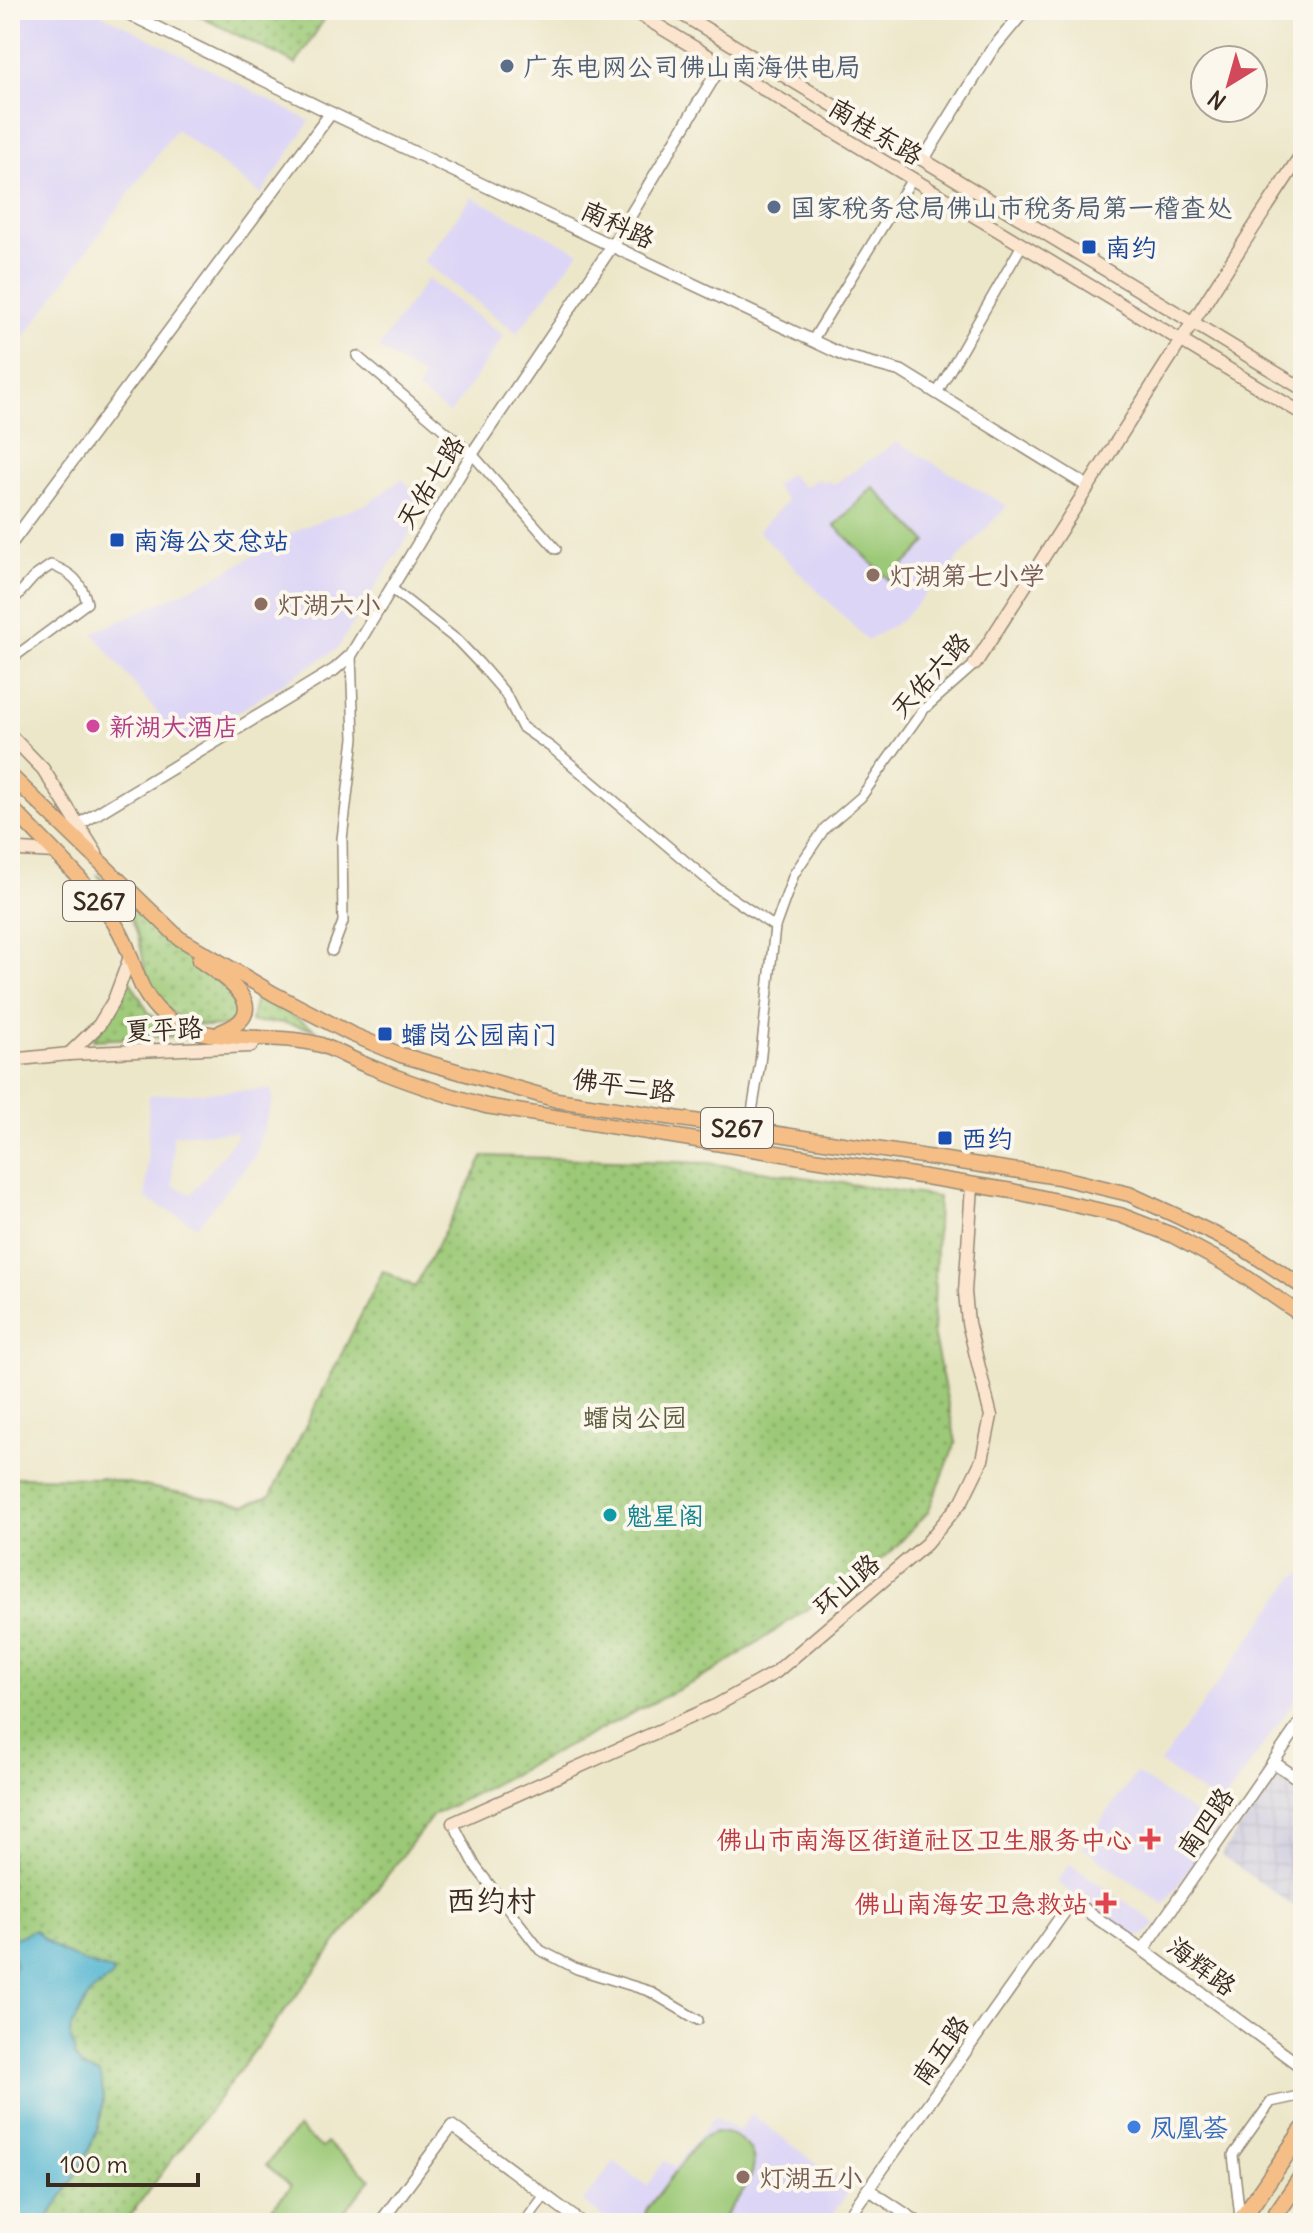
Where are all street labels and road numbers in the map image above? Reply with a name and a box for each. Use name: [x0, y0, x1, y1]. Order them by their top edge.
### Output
street label: 南桂东路: [823, 90, 929, 172]
street label: 南科路: [576, 193, 660, 255]
street label: 天佑七路: [388, 429, 472, 535]
street label: 天佑六路: [883, 625, 977, 725]
road number: S267: [63, 881, 135, 921]
street label: 夏平路: [124, 1010, 204, 1048]
street label: 佛平二路: [570, 1061, 678, 1109]
road number: S267: [701, 1108, 773, 1148]
street label: 环山路: [806, 1546, 886, 1622]
street label: 南四路: [1169, 1781, 1241, 1863]
street label: 海辉路: [1161, 1929, 1243, 2003]
street label: 南五路: [904, 2009, 976, 2091]

